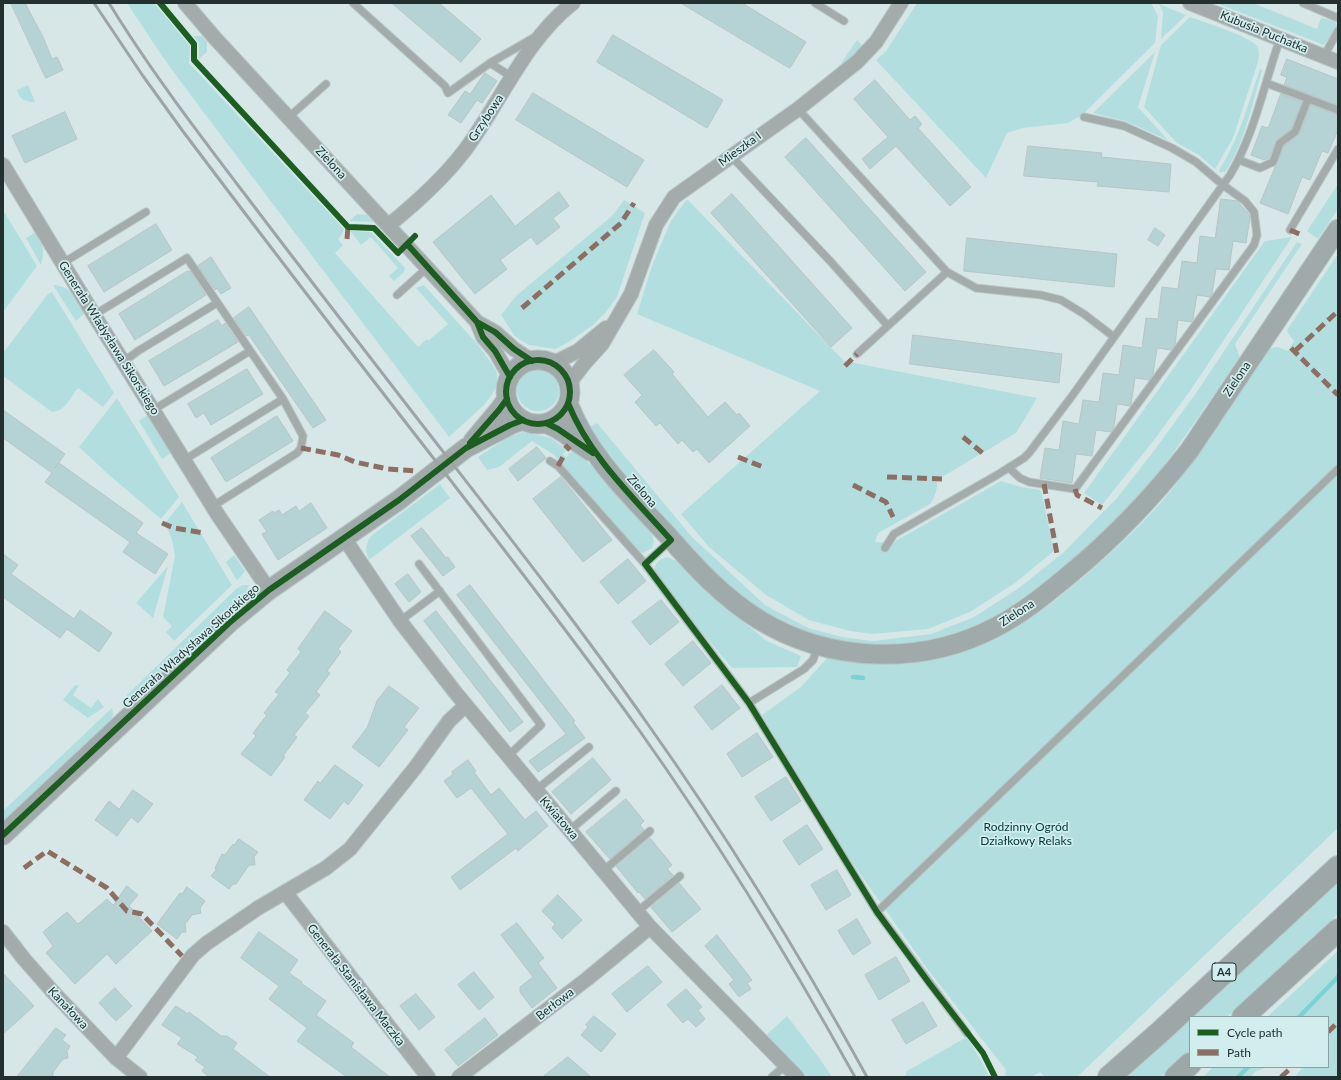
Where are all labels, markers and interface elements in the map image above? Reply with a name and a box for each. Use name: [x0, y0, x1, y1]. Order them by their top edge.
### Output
street label: Kubusia Puchatka: [1218, 8, 1310, 56]
street label: Grzybowa: [465, 92, 507, 144]
street label: Mieszka I: [716, 129, 764, 169]
street label: Zielona: [313, 144, 349, 182]
street label: Generała Władysława Sikorskiego: [56, 258, 162, 418]
street label: Zielona: [1220, 359, 1254, 399]
street label: Zielona: [624, 472, 660, 510]
street label: Generała Władysława Sikorskiego: [120, 581, 262, 711]
street label: Zielona: [997, 596, 1037, 630]
street label: Kwiatowa: [537, 794, 581, 842]
park label: Rodzinny Ogród Działkowy Relaks: [980, 820, 1072, 848]
street label: Generała Stanisława Maczka: [304, 921, 408, 1049]
road number: A4: [1212, 963, 1236, 981]
street label: Kanałowa: [45, 984, 91, 1032]
street label: Berłowa: [533, 985, 577, 1023]
legend: [1189, 1016, 1329, 1068]
text: Cycle path: [1227, 1025, 1282, 1040]
text: Path: [1227, 1045, 1251, 1060]

